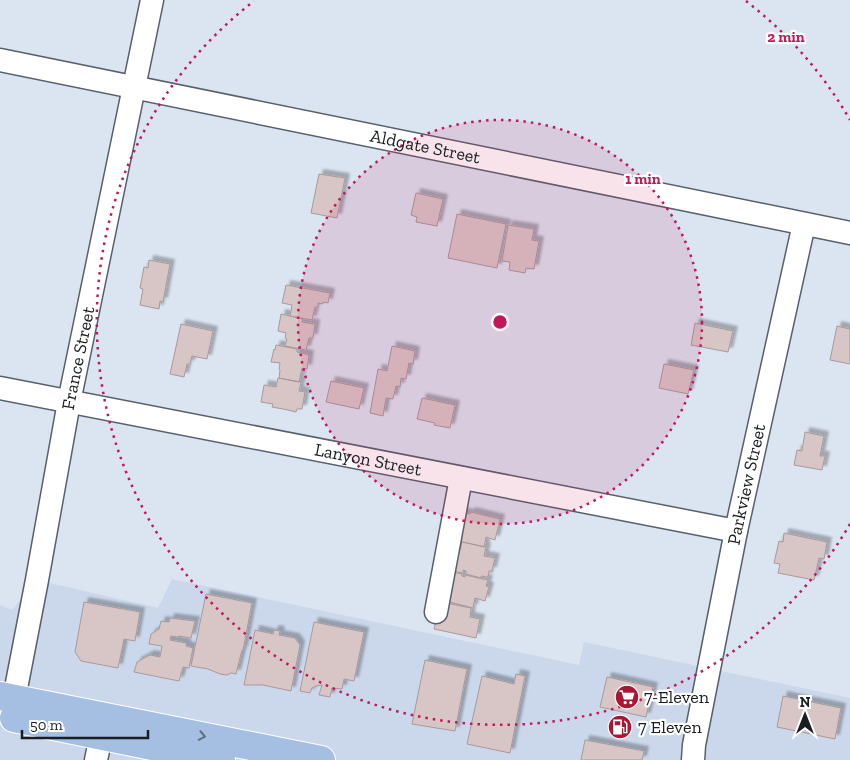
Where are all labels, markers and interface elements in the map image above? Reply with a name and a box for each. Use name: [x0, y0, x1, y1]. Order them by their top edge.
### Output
text: 2 min: [767, 28, 805, 46]
street label: Aldgate Street: [368, 125, 482, 169]
text: 1 min: [625, 170, 661, 188]
street label: France Street: [57, 304, 99, 412]
centre of rings: [491, 313, 509, 331]
street label: Parkview Street: [723, 421, 770, 547]
street label: Lanyon Street: [313, 438, 424, 481]
supermarket icon: 7-Eleven: [614, 684, 640, 710]
place label: 7-Eleven: [644, 686, 710, 708]
north arrow: [780, 690, 830, 740]
text: N: [800, 694, 811, 711]
scale bar: [22, 708, 149, 740]
fuel station icon: 7 Eleven: [607, 714, 633, 740]
text: 50 m: [30, 716, 63, 734]
place label: 7 Eleven: [638, 716, 702, 738]
one-way arrow: [198, 731, 207, 741]

